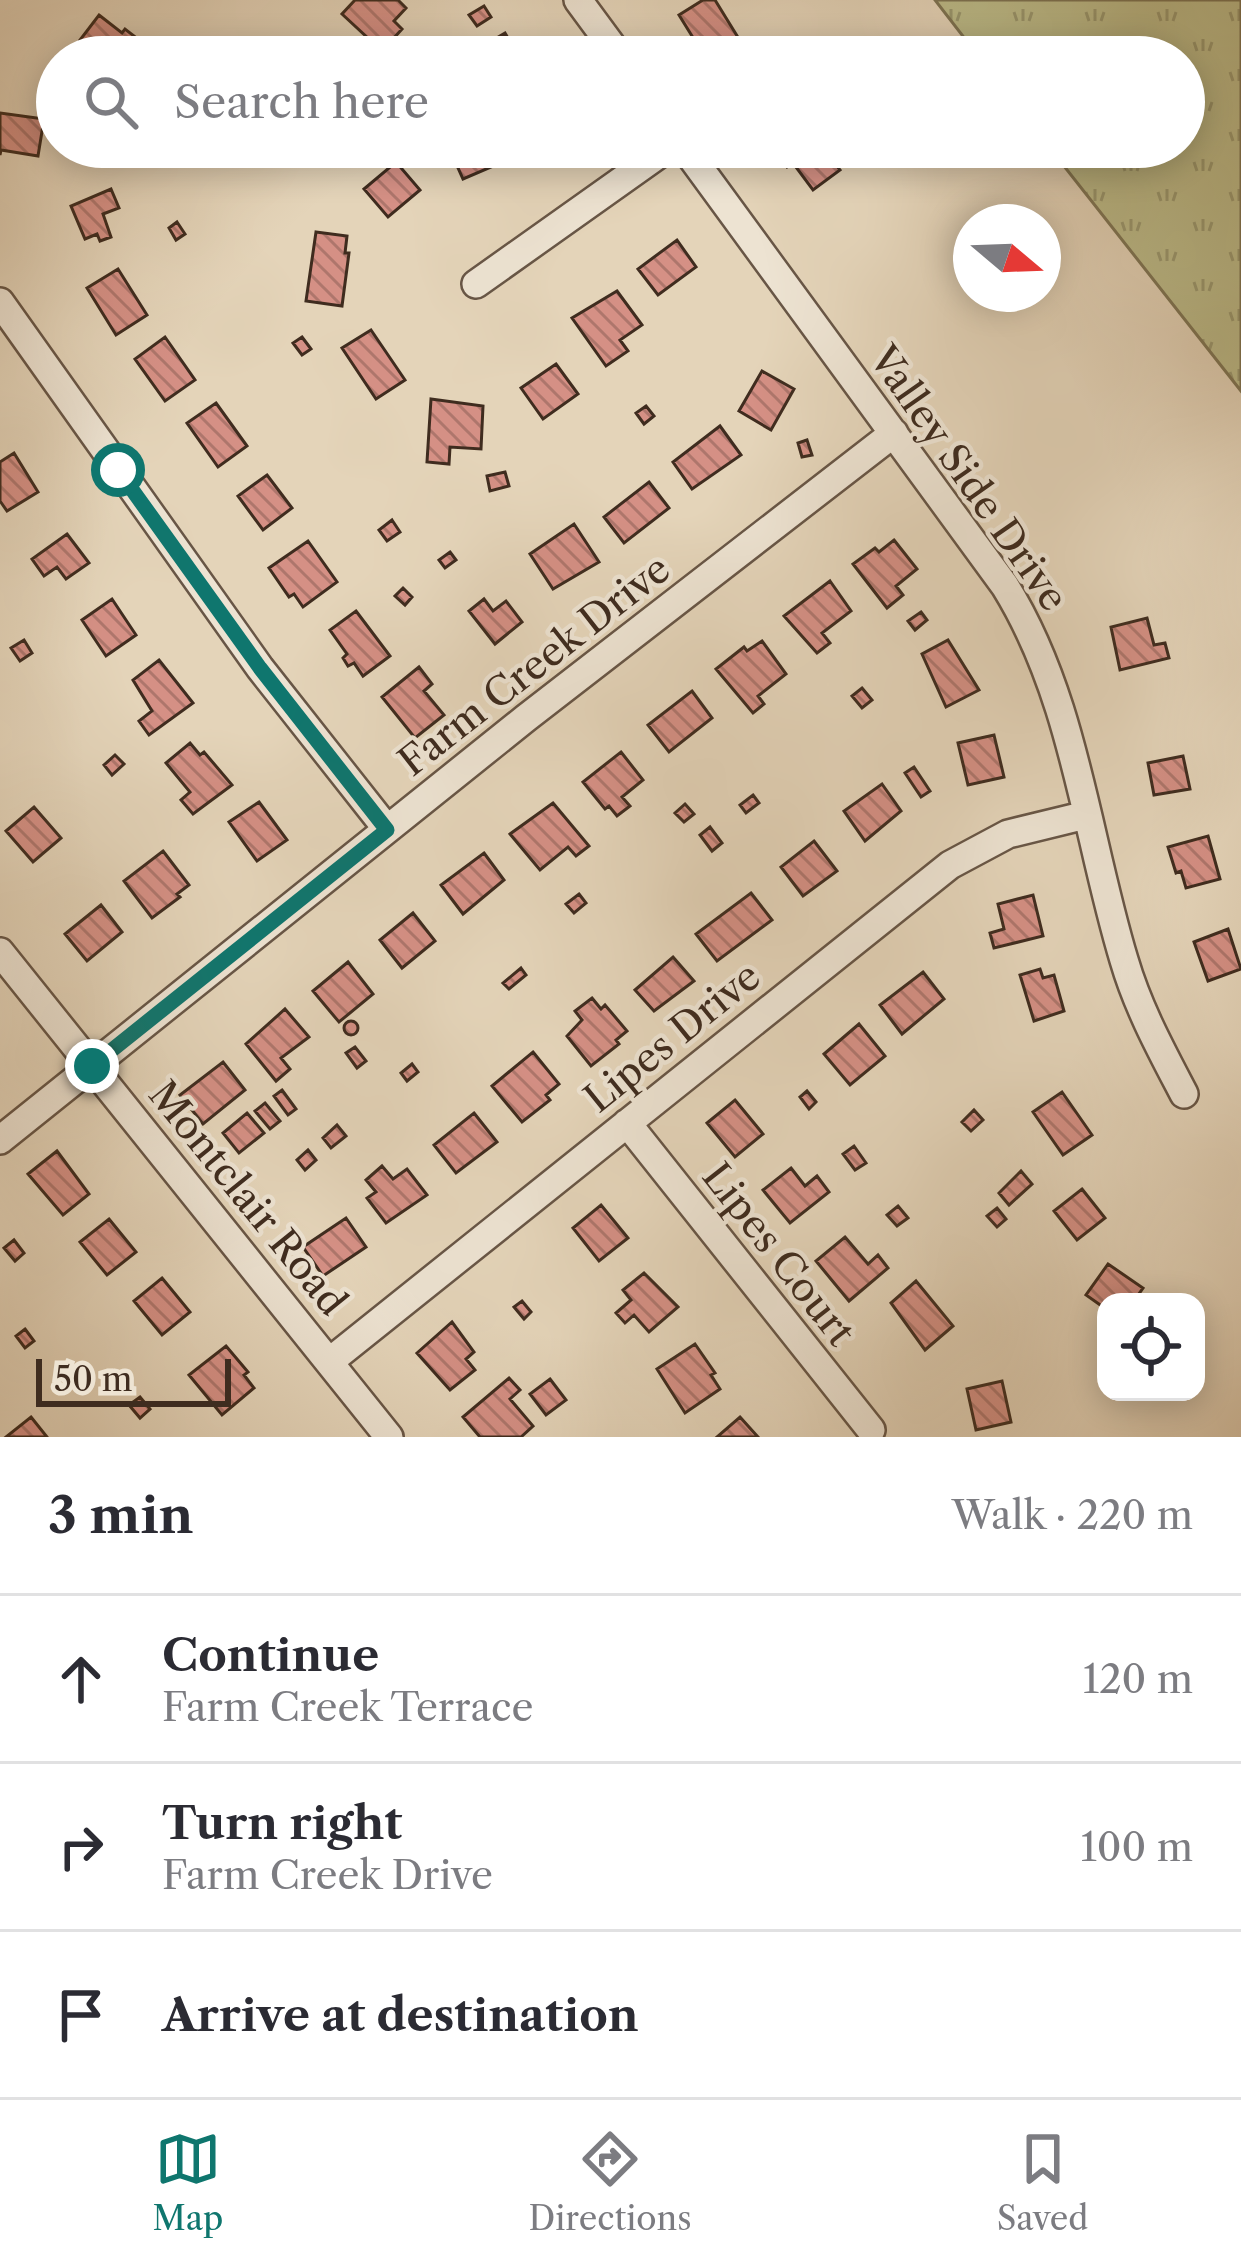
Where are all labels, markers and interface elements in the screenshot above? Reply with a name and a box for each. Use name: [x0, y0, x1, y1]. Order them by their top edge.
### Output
search box: [36, 36, 1205, 168]
icon: search: [78, 69, 144, 135]
text: Search here: [174, 74, 429, 130]
north arrow: [953, 204, 1061, 312]
street label: Valley Side Drive: [859, 335, 1078, 620]
route start: [91, 443, 145, 497]
street label: Farm Creek Drive: [389, 544, 679, 786]
street label: Lipes Drive: [575, 952, 769, 1122]
route end: [65, 1039, 119, 1093]
street label: Montclair Road: [139, 1071, 357, 1325]
street label: Lipes Court: [693, 1153, 865, 1355]
map controls: [1097, 1293, 1205, 1401]
button: locate: [1097, 1293, 1205, 1401]
scale bar: [36, 1353, 231, 1406]
text: 50 m: [54, 1359, 132, 1400]
text: 3 min: [48, 1484, 194, 1546]
text: Walk · 220 m: [952, 1491, 1193, 1539]
text: Continue: [162, 1627, 379, 1683]
icon: ahead: [48, 1646, 114, 1712]
text: 120 m: [1083, 1655, 1193, 1703]
text: Farm Creek Terrace: [162, 1683, 533, 1731]
text: Turn right: [162, 1795, 402, 1851]
icon: right: [48, 1814, 114, 1880]
text: 100 m: [1080, 1823, 1193, 1871]
text: Farm Creek Drive: [162, 1851, 493, 1899]
icon: arrive: [48, 1982, 114, 2048]
text: Arrive at destination: [162, 1987, 639, 2043]
tab: Map: [153, 2126, 223, 2239]
tab: Directions: [529, 2126, 692, 2239]
tab: Saved: [997, 2126, 1088, 2239]

